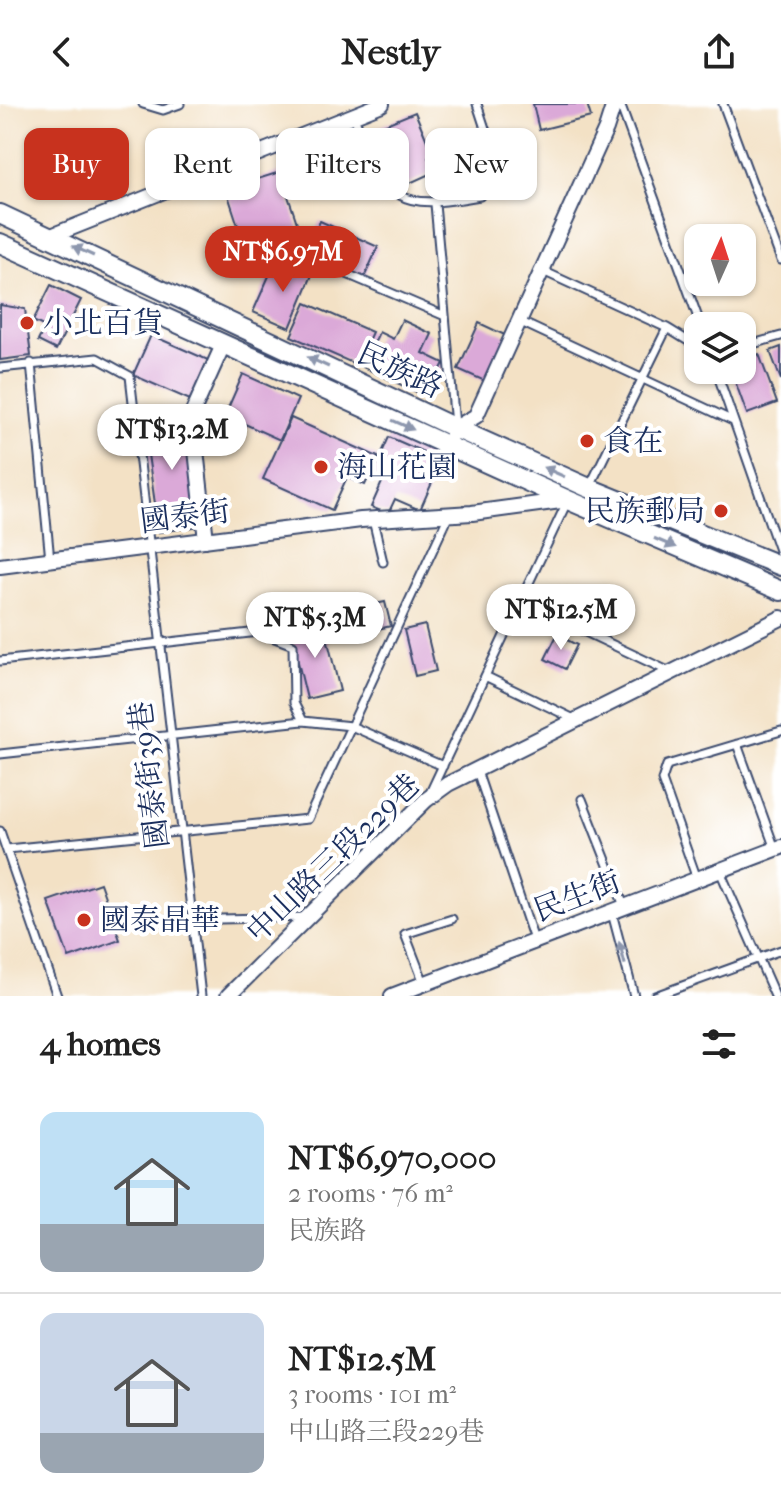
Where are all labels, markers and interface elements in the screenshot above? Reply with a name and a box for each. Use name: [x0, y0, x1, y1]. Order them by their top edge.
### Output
icon: back: [40, 30, 84, 74]
icon: share: [697, 30, 741, 74]
text: Nestly: [341, 31, 440, 73]
chip: Buy: [24, 128, 129, 200]
chip: Rent: [145, 128, 260, 200]
chip: Filters: [276, 128, 409, 200]
chip: New: [425, 128, 537, 200]
north arrow: [684, 224, 756, 296]
map controls: [684, 224, 756, 384]
pin: NT$6.97M: [200, 226, 366, 294]
text: NT$6.97M: [223, 236, 343, 267]
one-way arrow: [71, 244, 95, 258]
place label: 小北百貨: [43, 306, 163, 341]
button: layers: [684, 312, 756, 384]
marker: 小北百貨: [18, 314, 36, 332]
street label: 民族路: [352, 336, 448, 405]
one-way arrow: [306, 355, 330, 369]
pin: NT$13.2M: [89, 404, 255, 472]
text: NT$13.2M: [115, 414, 229, 445]
one-way arrow: [391, 419, 414, 432]
place label: 食在: [603, 424, 663, 459]
marker: 食在: [578, 432, 596, 450]
place label: 海山花園: [337, 450, 457, 485]
marker: 海山花園: [312, 458, 330, 476]
one-way arrow: [542, 465, 566, 479]
street label: 國泰街: [138, 494, 232, 539]
place label: 民族郵局: [585, 494, 705, 529]
marker: 民族郵局: [712, 502, 730, 520]
one-way arrow: [654, 536, 677, 549]
pin: NT$12.5M: [478, 584, 644, 652]
pin: NT$5.3M: [241, 592, 389, 660]
text: NT$12.5M: [504, 594, 618, 625]
text: NT$5.3M: [264, 602, 366, 633]
street label: 國泰街39巷: [123, 699, 176, 851]
street label: 中山路三段229巷: [240, 767, 427, 950]
street label: 民生街: [529, 864, 625, 929]
place label: 國泰晶華: [100, 903, 220, 938]
marker: 國泰晶華: [75, 911, 93, 929]
one-way arrow: [616, 941, 628, 966]
icon: filters: [697, 1022, 741, 1066]
text: 4 homes: [40, 1024, 161, 1064]
text: NT$6,970,000: [288, 1138, 496, 1178]
icon: home: [104, 1144, 200, 1240]
text: 2 rooms · 76 m²: [288, 1178, 453, 1209]
text: 民族路: [288, 1215, 366, 1246]
text: NT$12.5M: [288, 1339, 436, 1379]
icon: home: [104, 1345, 200, 1441]
text: 3 rooms · 101 m²: [288, 1379, 456, 1410]
text: 中山路三段229巷: [288, 1416, 484, 1447]

